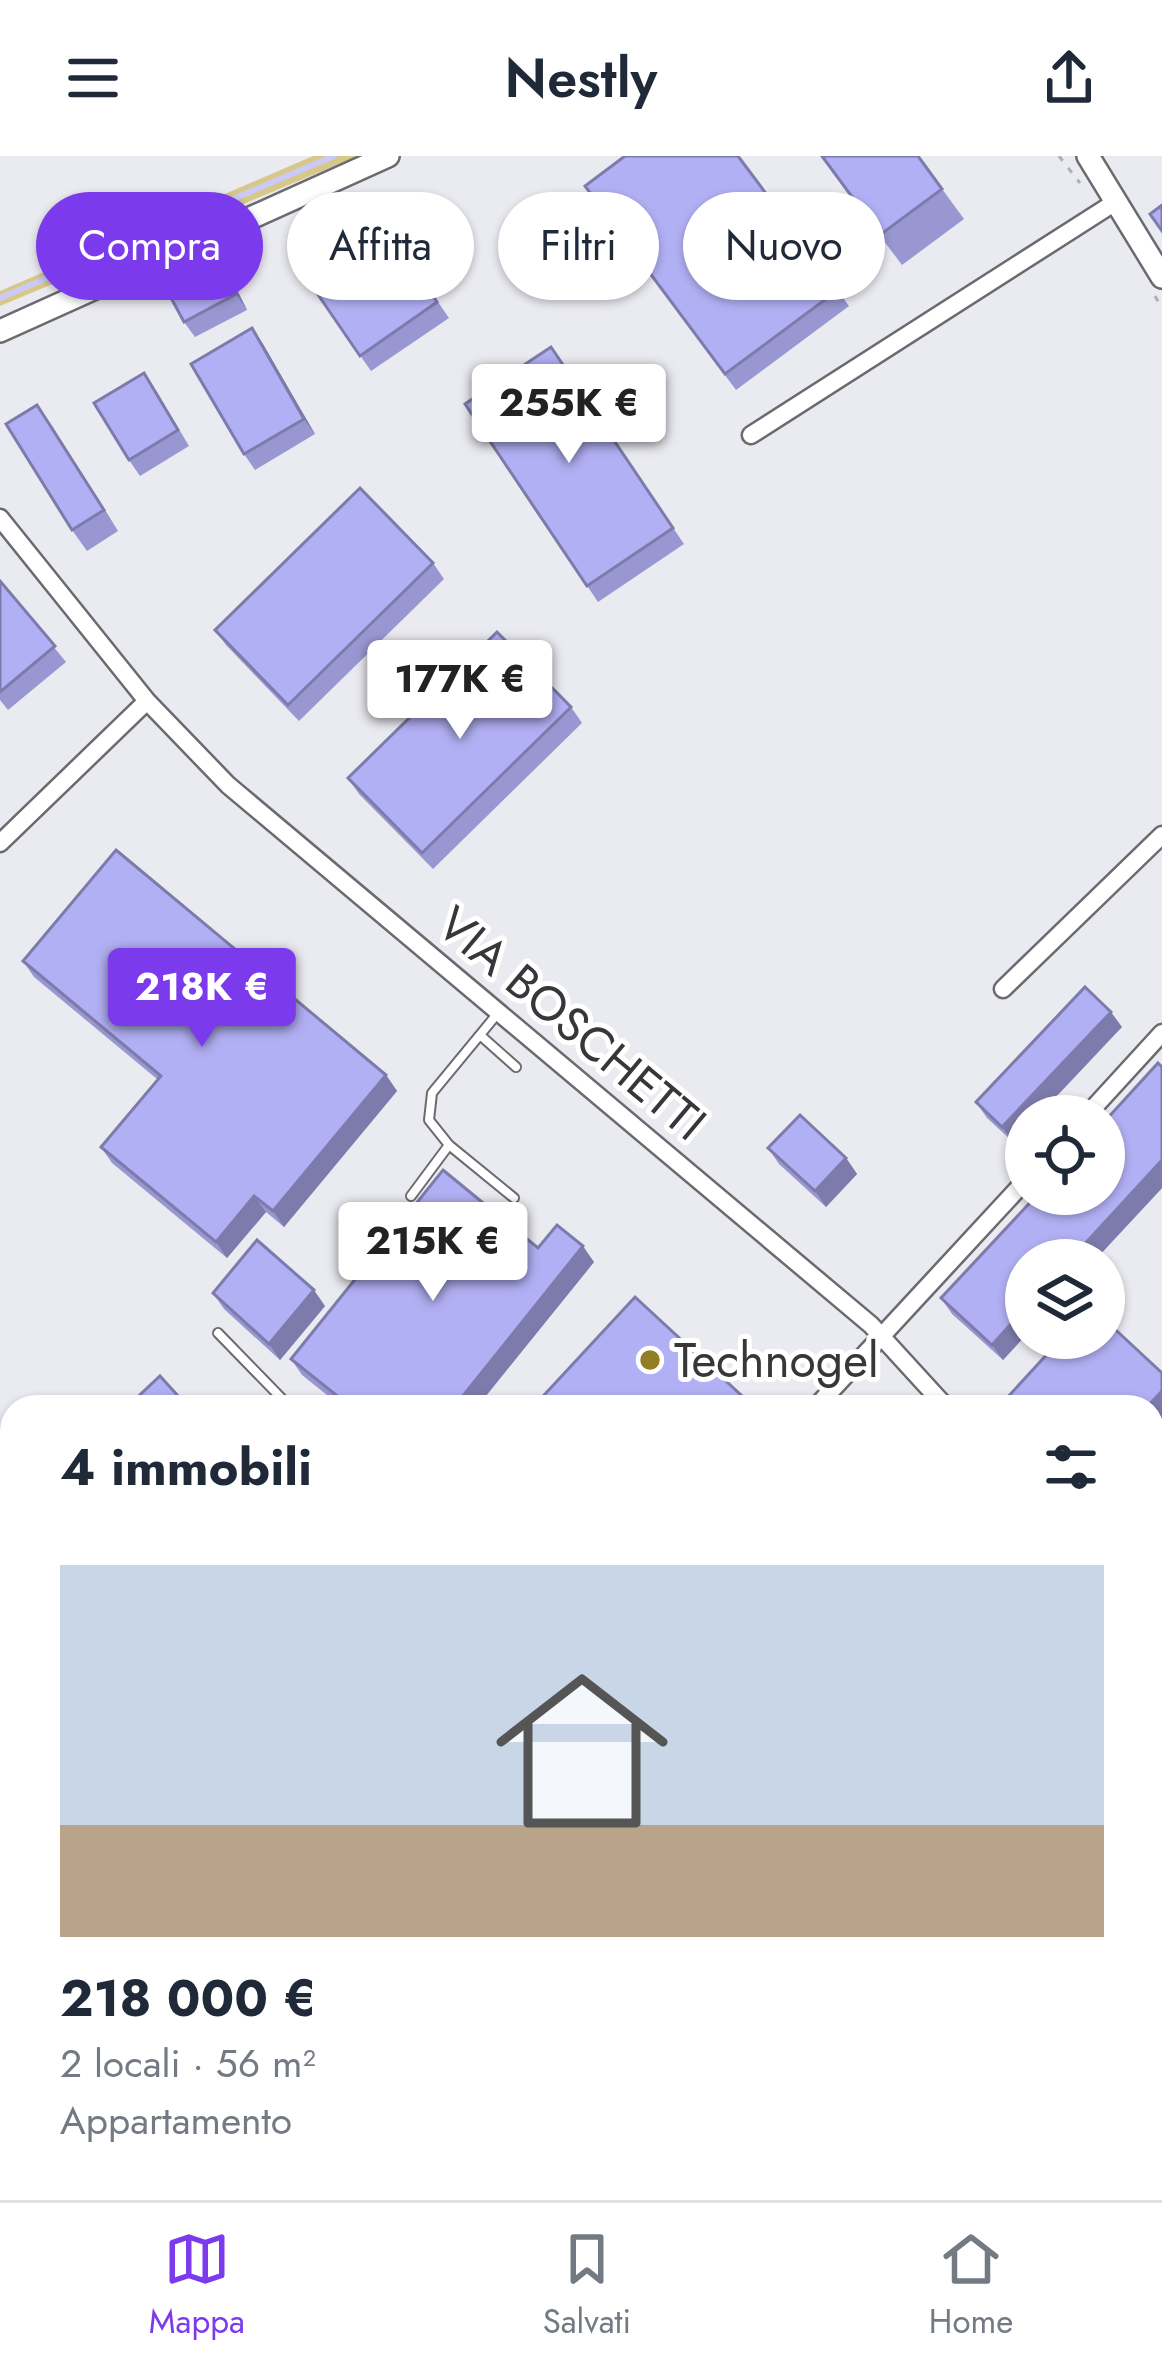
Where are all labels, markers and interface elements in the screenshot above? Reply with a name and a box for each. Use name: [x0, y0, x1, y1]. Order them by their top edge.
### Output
text: Nestly: [505, 39, 657, 117]
icon: menu: [60, 45, 126, 111]
icon: share: [1036, 45, 1102, 111]
chip: Compra: [36, 192, 263, 300]
chip: Affitta: [287, 192, 474, 300]
chip: Filtri: [498, 192, 659, 300]
chip: Nuovo: [683, 192, 885, 300]
pin: 255K €: [471, 364, 667, 466]
text: 255K €: [499, 374, 639, 431]
pin: 177K €: [362, 640, 558, 742]
text: 177K €: [394, 650, 526, 707]
street label: VIA BOSCHETTI: [422, 890, 721, 1157]
pin: 218K €: [104, 948, 300, 1050]
text: 218K €: [135, 958, 269, 1015]
map controls: [1005, 1095, 1125, 1359]
button: locate: [1005, 1095, 1125, 1215]
pin: 215K €: [335, 1202, 531, 1304]
text: 215K €: [365, 1212, 501, 1269]
button: layers: [1005, 1239, 1125, 1359]
place label: Technogel: [674, 1326, 879, 1395]
marker: Technogel: [637, 1347, 663, 1373]
text: 4 immobili: [60, 1430, 312, 1504]
icon: filters: [1038, 1434, 1104, 1500]
icon: home: [474, 1643, 690, 1859]
text: 218 000 €: [60, 1961, 317, 2035]
text: 2 locali · 56 m²: [60, 2035, 316, 2092]
text: Appartamento: [60, 2092, 292, 2149]
tab: Mappa: [149, 2226, 245, 2345]
tab: Salvati: [543, 2226, 631, 2345]
tab: Home: [929, 2226, 1013, 2345]

